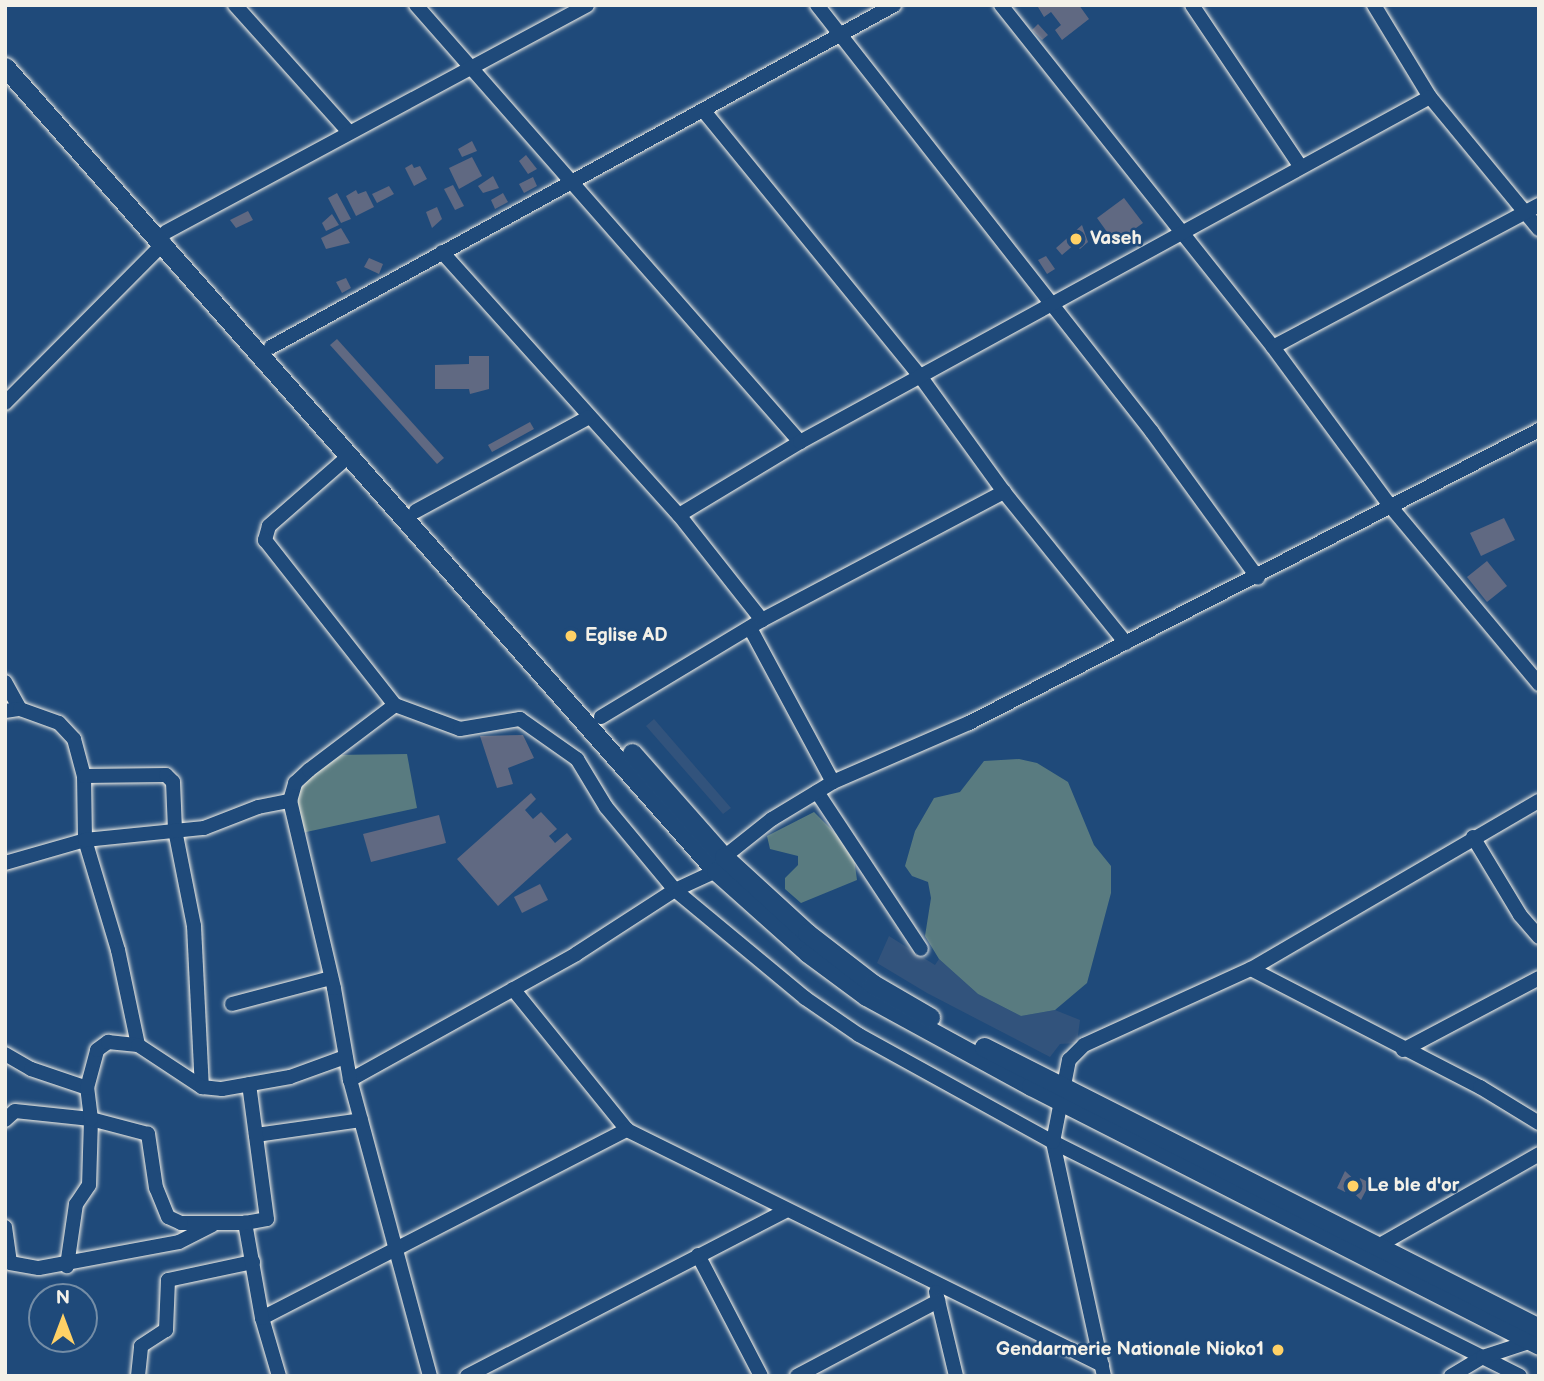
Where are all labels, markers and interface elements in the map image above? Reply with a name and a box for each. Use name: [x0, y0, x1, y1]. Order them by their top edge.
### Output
place label: Vaseh: [1090, 228, 1142, 250]
marker: Vaseh: [1068, 231, 1084, 247]
place label: Eglise AD: [585, 625, 667, 647]
marker: Eglise AD: [563, 628, 579, 644]
place label: Le ble d'or: [1367, 1175, 1459, 1197]
marker: Le ble d'or: [1345, 1178, 1361, 1194]
north arrow: [28, 1283, 98, 1353]
text: N: [56, 1287, 70, 1310]
place label: Gendarmerie Nationale Nioko1: [996, 1339, 1264, 1361]
marker: Gendarmerie Nationale Nioko1: [1270, 1342, 1286, 1358]

